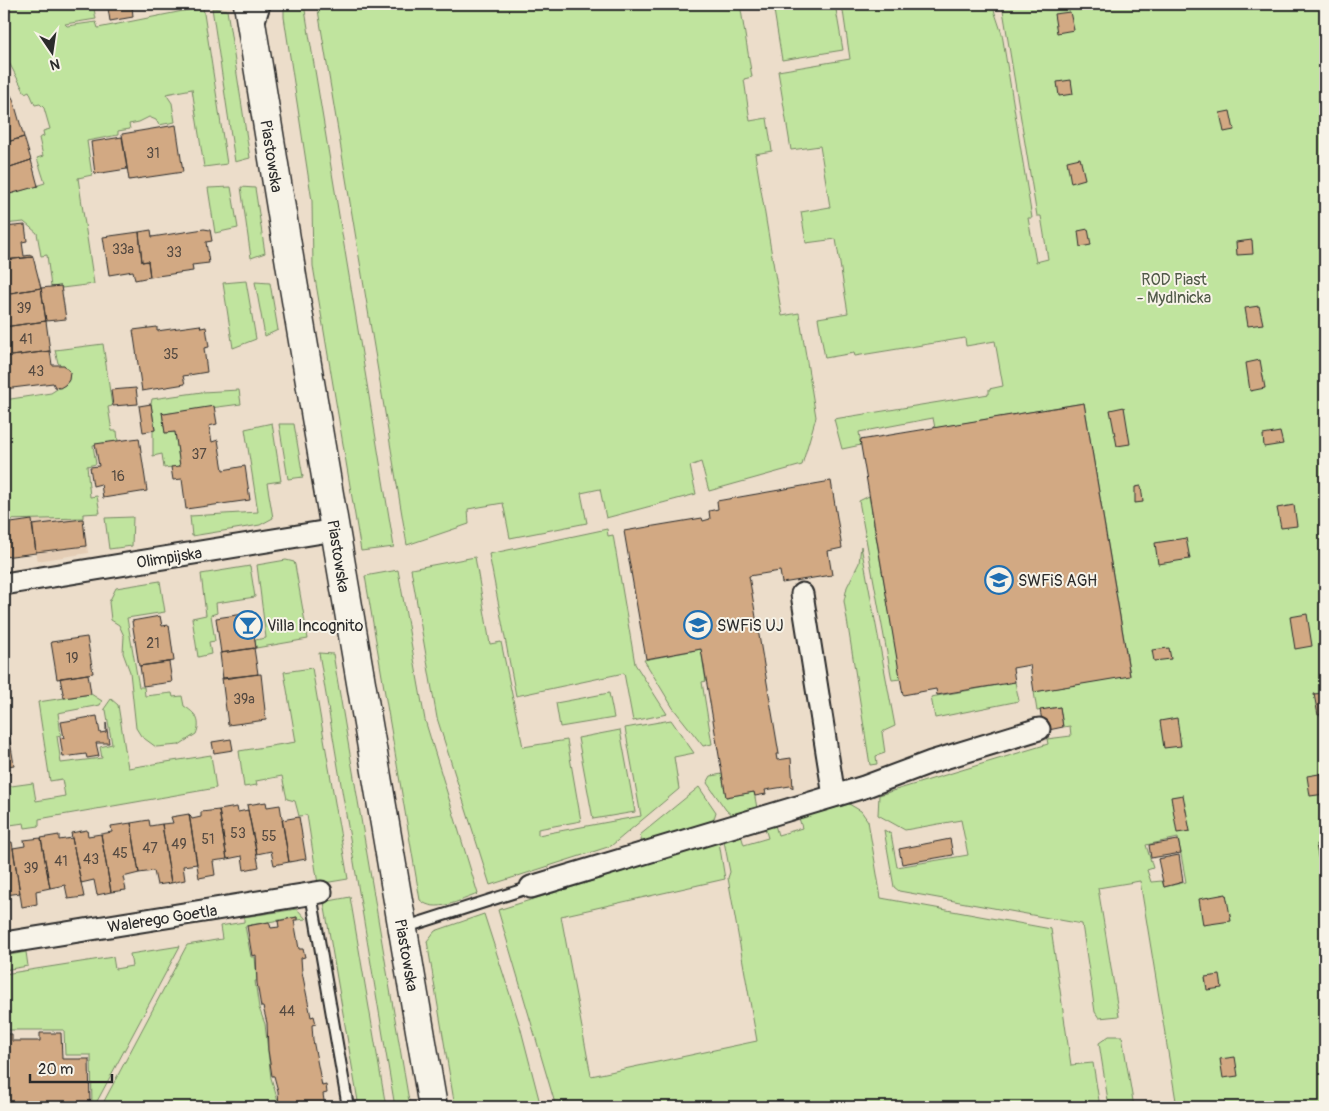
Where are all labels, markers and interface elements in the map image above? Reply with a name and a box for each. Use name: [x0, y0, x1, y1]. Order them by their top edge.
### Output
north arrow: [28, 28, 78, 78]
text: N: [48, 55, 61, 74]
street label: Piastowska: [255, 118, 287, 194]
house number: 31: [146, 145, 160, 162]
house number: 33a: [112, 241, 134, 258]
house number: 33: [166, 244, 182, 261]
park label: ROD Piast - Mydlnicka: [1137, 270, 1211, 308]
house number: 39: [16, 300, 32, 317]
house number: 41: [19, 331, 33, 348]
house number: 35: [163, 346, 179, 363]
house number: 43: [28, 363, 44, 380]
house number: 37: [191, 446, 207, 463]
house number: 16: [111, 468, 125, 485]
street label: Piastowska: [322, 518, 354, 594]
street label: Olimpijska: [135, 543, 203, 573]
school or university icon: SWFiS AGH: [984, 565, 1014, 595]
place label: SWFiS AGH: [1018, 571, 1097, 591]
bar icon: Villa Incognito: [233, 610, 263, 640]
school or university icon: SWFiS UJ: [683, 610, 713, 640]
place label: Villa Incognito: [267, 616, 364, 636]
place label: SWFiS UJ: [717, 616, 784, 636]
house number: 21: [146, 635, 160, 652]
house number: 19: [66, 650, 78, 667]
house number: 39a: [233, 691, 255, 708]
house number: 53: [230, 825, 246, 842]
house number: 55: [261, 828, 277, 845]
house number: 51: [201, 831, 215, 848]
house number: 49: [171, 836, 187, 853]
house number: 47: [142, 840, 158, 857]
house number: 45: [112, 845, 128, 862]
house number: 43: [83, 851, 99, 868]
house number: 41: [54, 853, 68, 870]
house number: 39: [23, 860, 39, 877]
street label: Walerego Goetla: [106, 900, 219, 938]
street label: Piastowska: [390, 917, 422, 993]
house number: 44: [279, 1003, 295, 1020]
scale bar: [30, 1051, 112, 1083]
text: 20 m: [38, 1060, 73, 1079]

